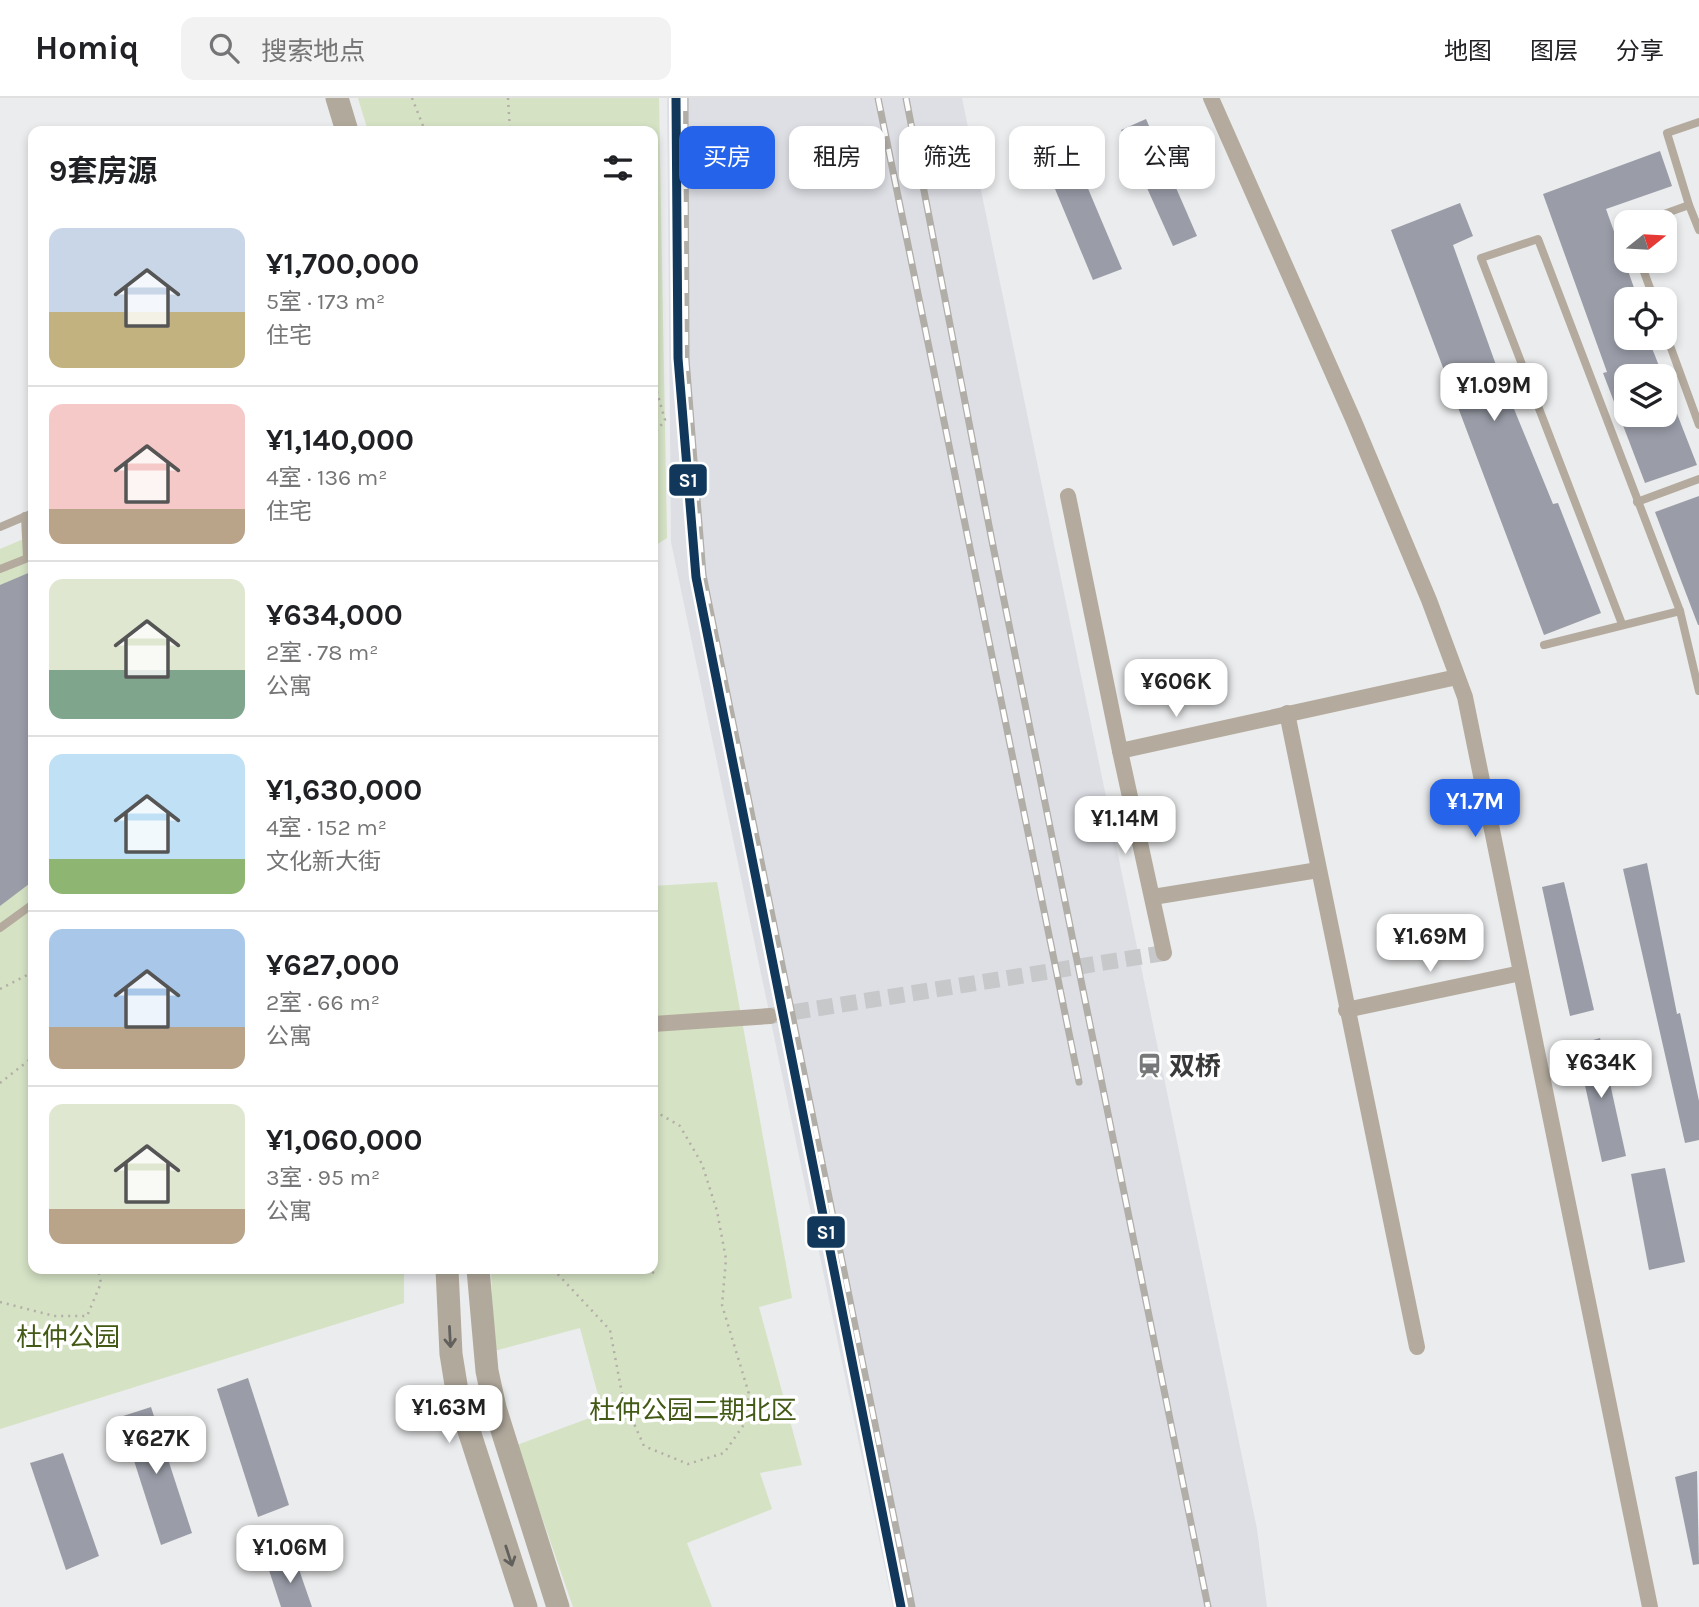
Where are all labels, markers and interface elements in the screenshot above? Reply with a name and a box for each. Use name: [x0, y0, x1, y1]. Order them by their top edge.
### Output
search box: [181, 17, 671, 80]
text: Homiq: [35, 29, 139, 67]
icon: search: [205, 29, 243, 67]
text: 搜索地点: [261, 36, 365, 67]
text: 地图: [1444, 37, 1492, 65]
text: 图层: [1530, 37, 1578, 65]
text: 分享: [1616, 37, 1664, 65]
chip: 买房: [679, 126, 775, 189]
chip: 租房: [789, 126, 885, 189]
chip: 筛选: [899, 126, 995, 189]
chip: 新上: [1009, 126, 1105, 189]
chip: 公寓: [1119, 126, 1215, 189]
icon: filters: [599, 149, 637, 187]
text: 9套房源: [49, 153, 157, 189]
north arrow: [1614, 210, 1676, 273]
map controls: [1614, 210, 1677, 427]
text: ¥1,700,000: [266, 246, 419, 282]
icon: home: [105, 256, 189, 340]
button: locate: [1614, 287, 1677, 350]
text: 5室 · 173 m²: [266, 288, 385, 315]
text: 住宅: [266, 322, 312, 349]
pin: ¥1.09M: [1437, 364, 1551, 423]
button: layers: [1614, 364, 1677, 427]
text: ¥1.09M: [1456, 372, 1532, 399]
text: ¥1,140,000: [266, 422, 414, 458]
icon: home: [105, 432, 189, 516]
line badge: S1: [668, 463, 708, 497]
text: 4室 · 136 m²: [266, 464, 387, 491]
text: S1: [679, 470, 697, 492]
text: 住宅: [266, 498, 312, 525]
text: ¥634,000: [266, 597, 403, 633]
icon: home: [105, 607, 189, 691]
text: 2室 · 78 m²: [266, 639, 379, 666]
pin: ¥606K: [1127, 660, 1225, 719]
text: ¥606K: [1140, 668, 1212, 695]
text: 公寓: [266, 673, 312, 700]
text: ¥1,630,000: [266, 772, 422, 808]
pin: ¥1.7M: [1426, 780, 1524, 839]
icon: home: [105, 782, 189, 866]
text: ¥1.7M: [1446, 788, 1504, 815]
pin: ¥1.14M: [1068, 796, 1182, 856]
text: ¥1.14M: [1091, 805, 1159, 832]
text: 4室 · 152 m²: [266, 814, 387, 841]
text: 文化新大街: [266, 848, 381, 875]
pin: ¥1.69M: [1373, 914, 1487, 974]
text: ¥1.69M: [1393, 923, 1467, 950]
text: ¥627,000: [266, 947, 399, 983]
icon: home: [105, 957, 189, 1041]
text: 2室 · 66 m²: [266, 989, 380, 1016]
text: 公寓: [266, 1023, 312, 1050]
pin: ¥634K: [1552, 1040, 1650, 1100]
text: ¥634K: [1566, 1049, 1636, 1076]
place label: 双桥: [1169, 1051, 1221, 1082]
station icon: 双桥: [1135, 1052, 1163, 1080]
text: ¥1,060,000: [266, 1122, 423, 1158]
icon: home: [105, 1132, 189, 1216]
text: 3室 · 95 m²: [266, 1164, 380, 1191]
text: 公寓: [266, 1198, 312, 1225]
line badge: S1: [806, 1215, 846, 1249]
text: S1: [817, 1222, 835, 1244]
park label: 杜仲公园: [16, 1322, 120, 1353]
one-way arrow: [444, 1325, 457, 1348]
pin: ¥1.63M: [392, 1386, 506, 1445]
text: ¥1.63M: [411, 1394, 487, 1421]
park label: 杜仲公园二期北区: [589, 1395, 797, 1426]
pin: ¥627K: [107, 1416, 205, 1476]
text: ¥627K: [122, 1425, 190, 1452]
pin: ¥1.06M: [233, 1526, 347, 1585]
text: ¥1.06M: [252, 1534, 328, 1561]
one-way arrow: [504, 1544, 516, 1566]

